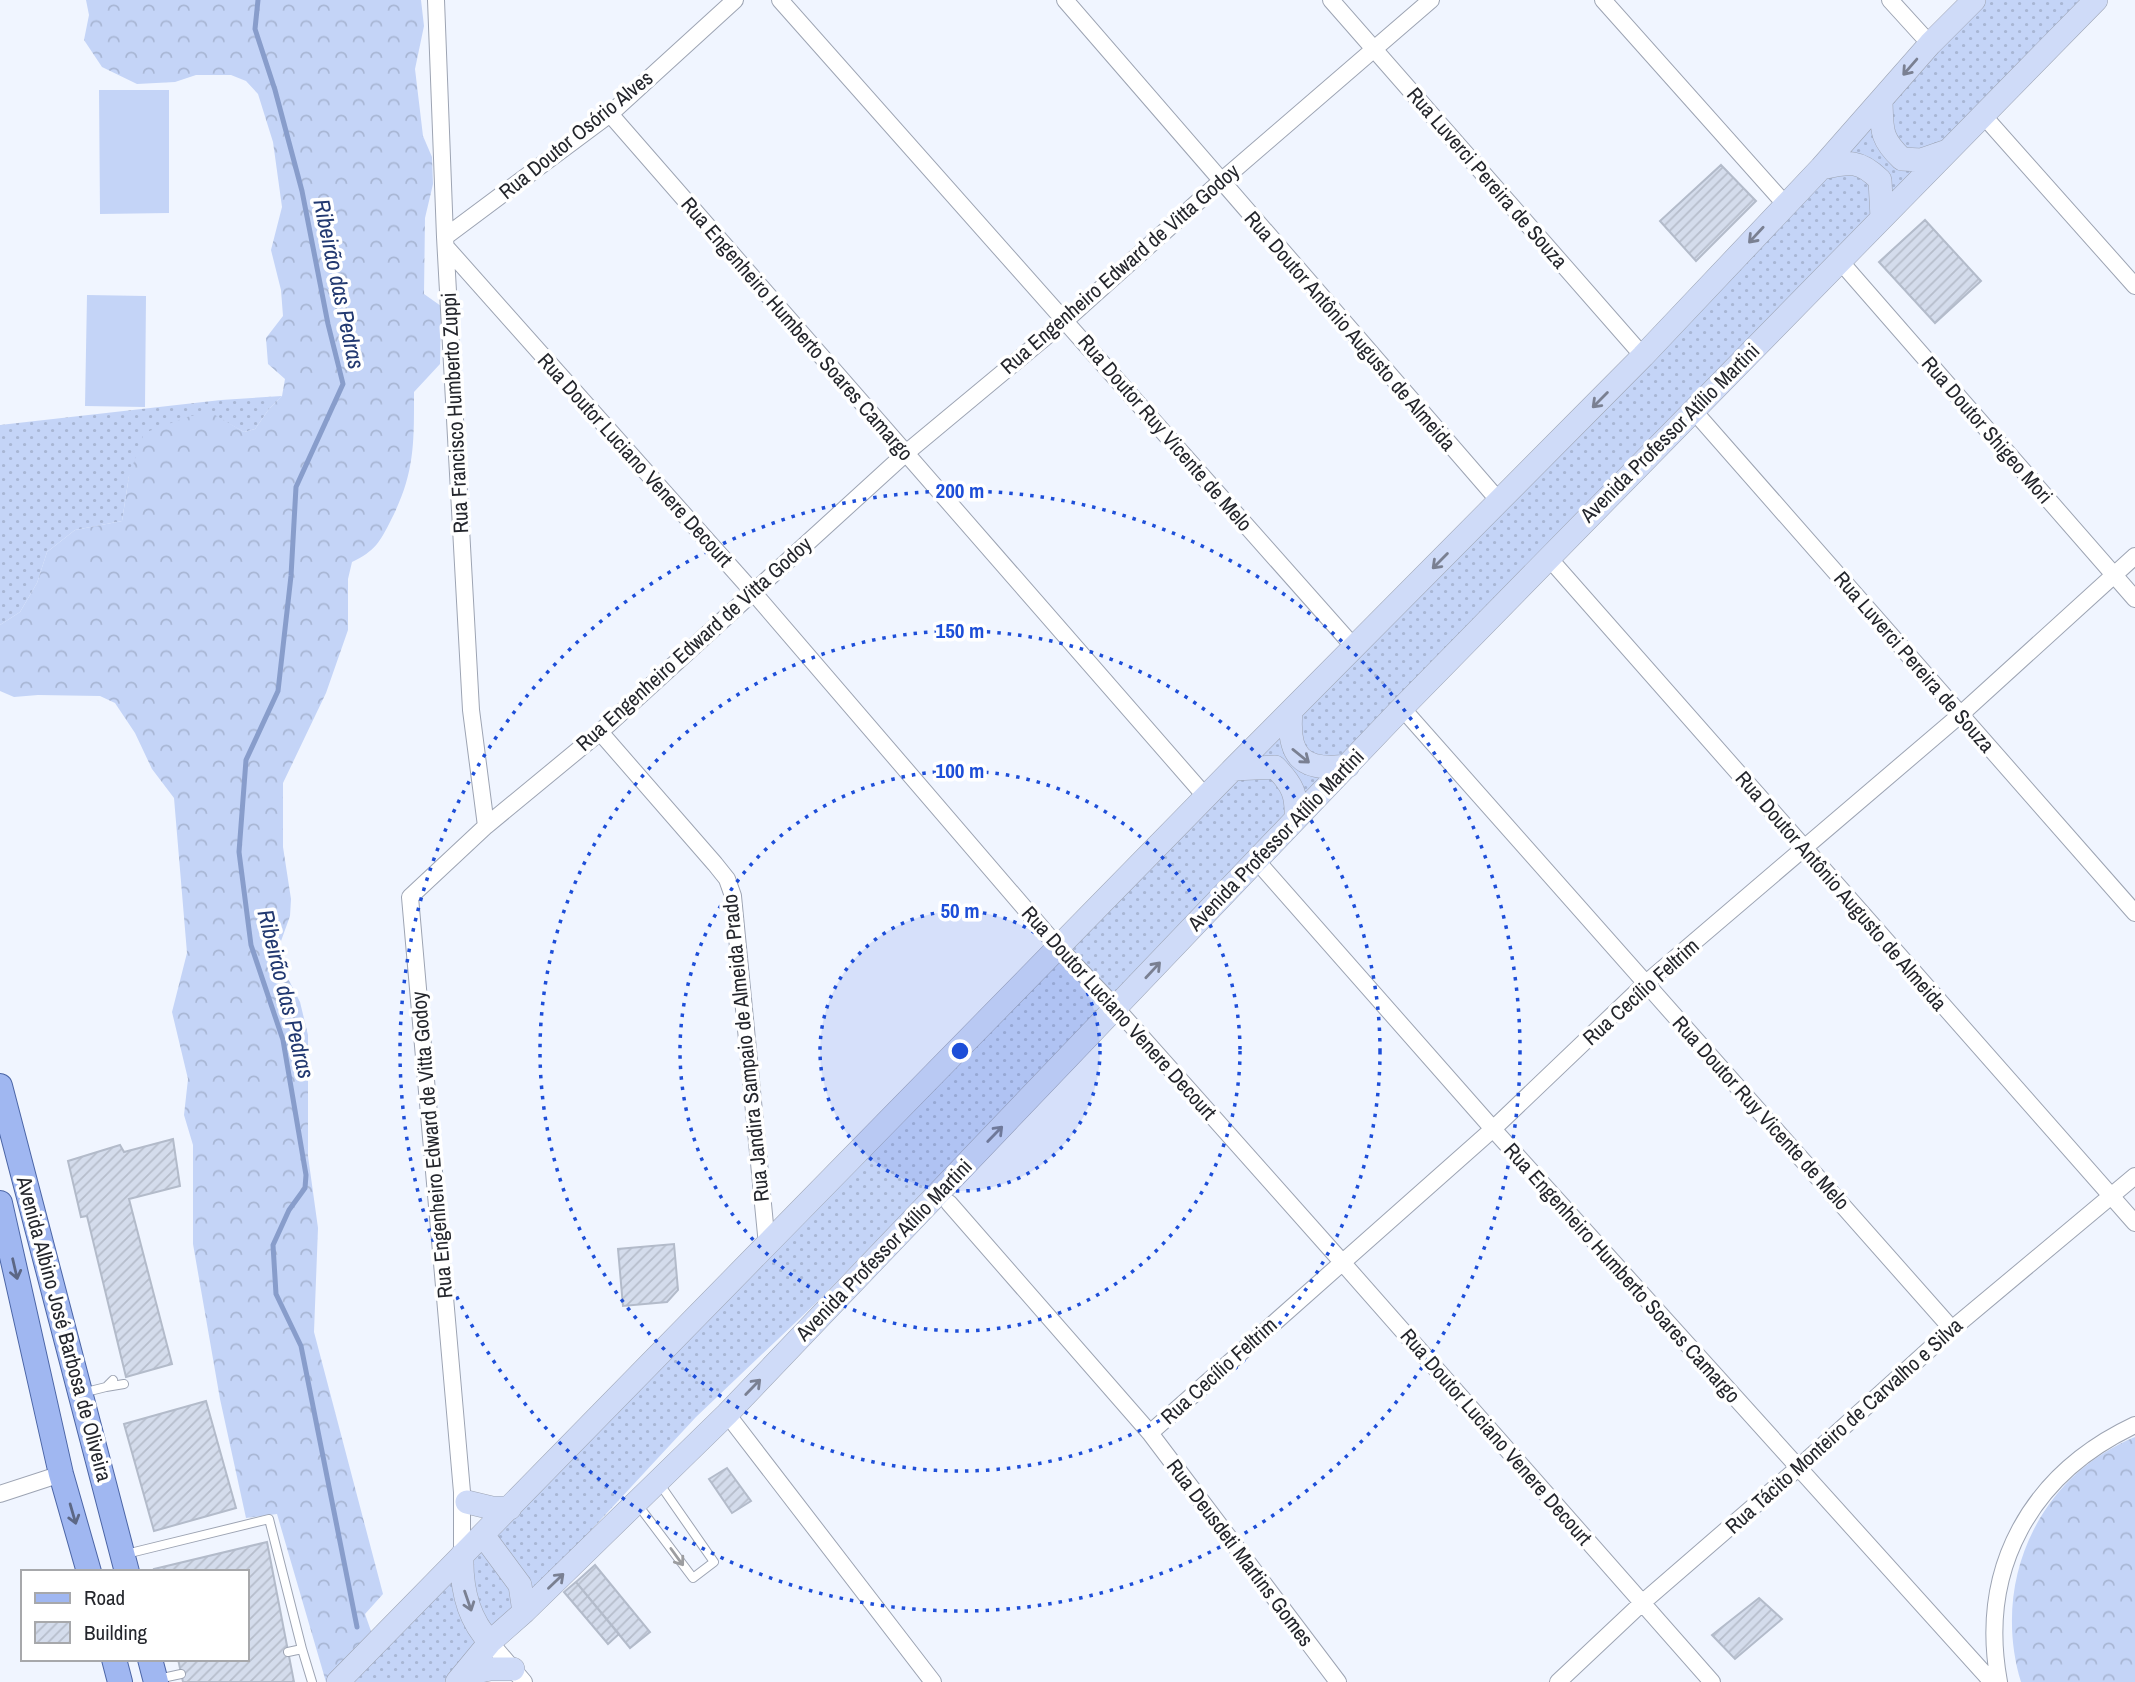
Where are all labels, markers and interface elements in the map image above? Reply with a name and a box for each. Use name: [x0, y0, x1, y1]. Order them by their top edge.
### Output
one-way arrow: [1902, 58, 1918, 76]
street label: Rua Doutor Osório Alves: [493, 63, 659, 206]
street label: Rua Luverci Pereira de Souza: [1400, 81, 1575, 275]
street label: Rua Engenheiro Edward de Vitta Godoy: [994, 156, 1246, 381]
street label: Rua Engenheiro Humberto Soares Camargo: [675, 191, 920, 467]
water label: Ribeirão das Pedras: [306, 196, 373, 372]
street label: Rua Doutor Antônio Augusto de Almeida: [1238, 204, 1463, 457]
one-way arrow: [1748, 226, 1765, 243]
street label: Rua Francisco Humberto Zuppi: [434, 292, 475, 534]
street label: Rua Doutor Ruy Vicente de Melo: [1072, 328, 1259, 537]
street label: Avenida Professor Atílio Martini: [1573, 337, 1766, 529]
street label: Rua Doutor Luciano Venere Decourt: [531, 346, 739, 573]
street label: Rua Doutor Shigeo Mori: [1915, 350, 2060, 510]
one-way arrow: [1591, 391, 1608, 408]
text: 200 m: [936, 476, 984, 505]
street label: Rua Engenheiro Edward de Vitta Godoy: [570, 530, 818, 757]
one-way arrow: [1431, 553, 1448, 570]
street label: Rua Luverci Pereira de Souza: [1827, 565, 2002, 759]
text: 150 m: [936, 616, 984, 645]
street label: Avenida Professor Atílio Martini: [1180, 742, 1370, 938]
one-way arrow: [1292, 748, 1310, 763]
text: 100 m: [936, 756, 984, 785]
street label: Rua Doutor Antônio Augusto de Almeida: [1729, 764, 1954, 1017]
street label: Rua Jandira Sampaio de Almeida Prado: [715, 893, 776, 1203]
text: 50 m: [940, 896, 980, 925]
street label: Rua Doutor Luciano Venere Decourt: [1015, 899, 1223, 1126]
water label: Ribeirão das Pedras: [251, 906, 322, 1082]
street label: Rua Cecílio Feltrim: [1576, 932, 1705, 1052]
one-way arrow: [1144, 962, 1161, 979]
street label: Rua Engenheiro Edward de Vitta Godoy: [404, 990, 459, 1300]
street label: Rua Doutor Ruy Vicente de Melo: [1666, 1009, 1857, 1216]
centre of rings: [948, 1039, 972, 1063]
one-way arrow: [987, 1126, 1004, 1143]
street label: Rua Engenheiro Humberto Soares Camargo: [1498, 1136, 1747, 1409]
street label: Avenida Professor Atílio Martini: [788, 1152, 978, 1348]
street label: Avenida Albino José Barbosa de Oliveira: [9, 1172, 119, 1485]
one-way arrow: [9, 1257, 23, 1280]
street label: Rua Cecílio Feltrim: [1154, 1311, 1283, 1431]
street label: Rua Tácito Monteiro de Carvalho e Silva: [1719, 1311, 1969, 1540]
street label: Rua Doutor Luciano Venere Decourt: [1394, 1322, 1599, 1551]
one-way arrow: [745, 1379, 762, 1396]
street label: Rua Deusdeti Martins Gomes: [1160, 1453, 1321, 1652]
one-way arrow: [67, 1503, 80, 1525]
one-way arrow: [670, 1548, 685, 1566]
legend: [21, 1570, 248, 1661]
one-way arrow: [547, 1573, 564, 1590]
text: Road: [84, 1583, 125, 1612]
one-way arrow: [462, 1590, 475, 1612]
text: Building: [84, 1618, 148, 1647]

